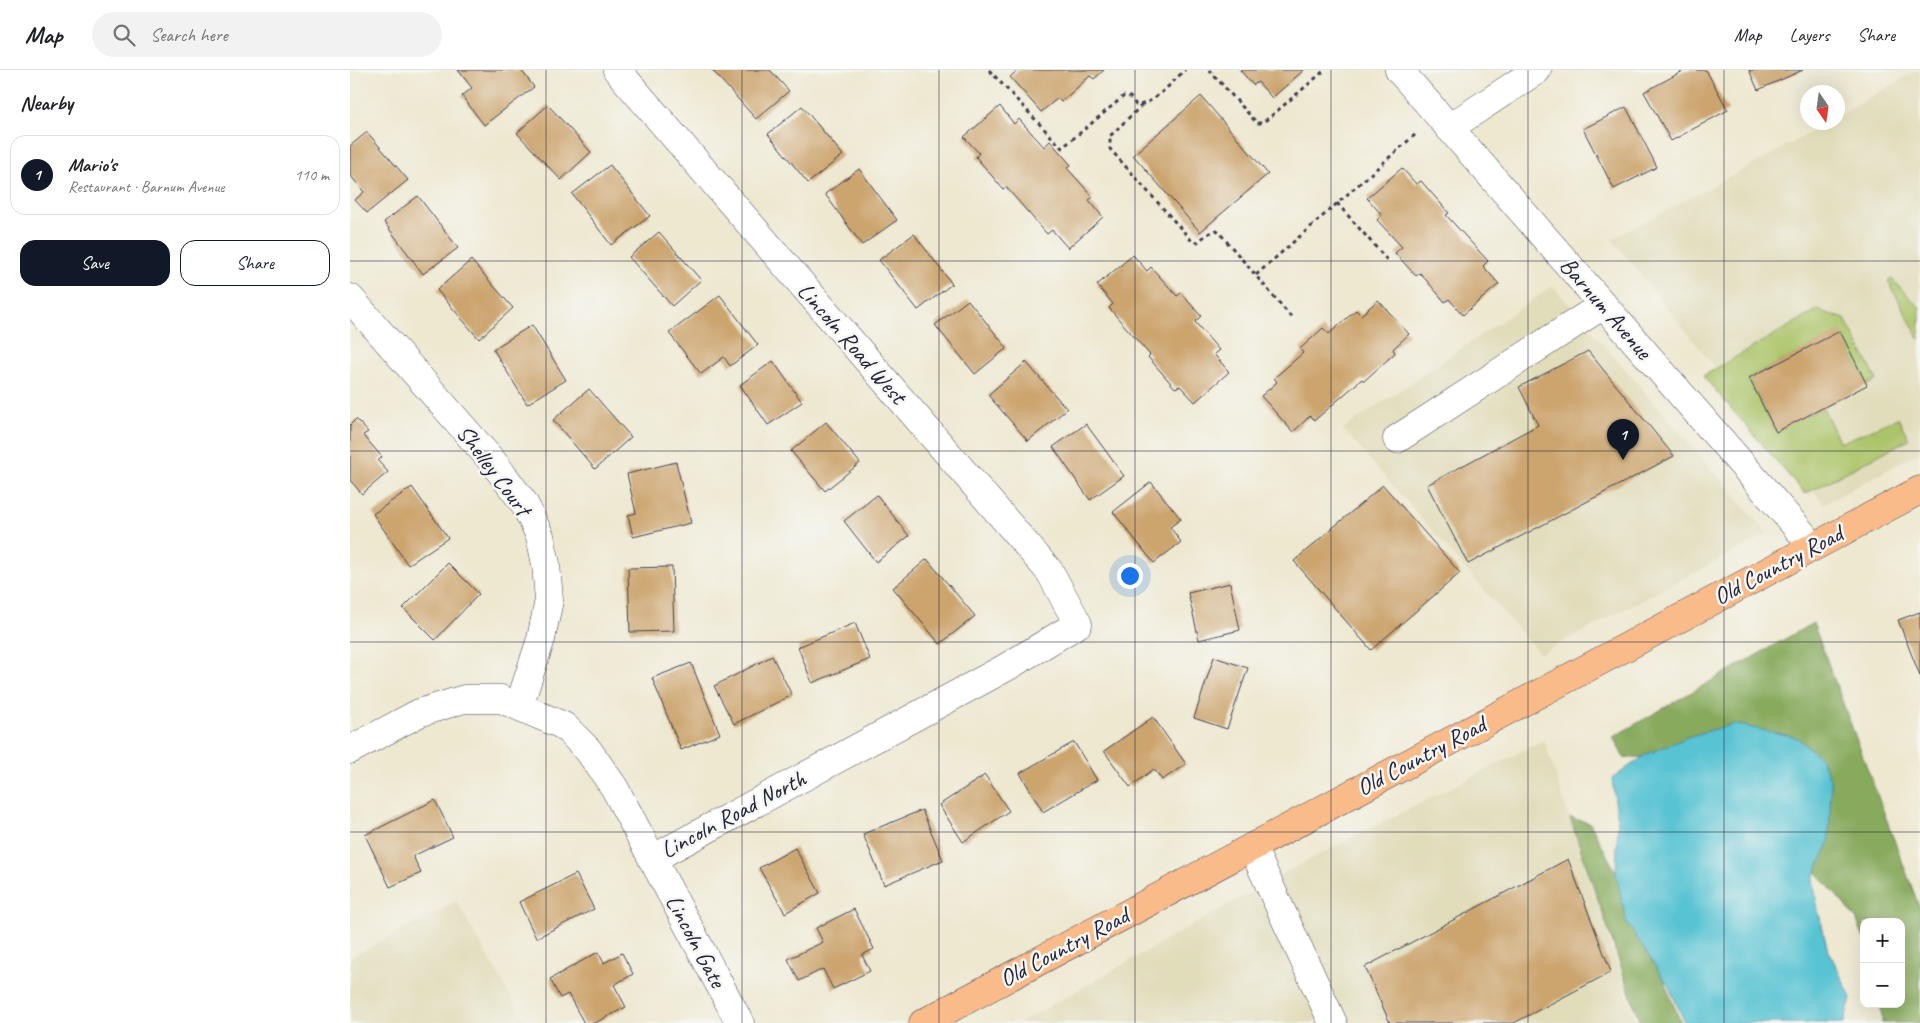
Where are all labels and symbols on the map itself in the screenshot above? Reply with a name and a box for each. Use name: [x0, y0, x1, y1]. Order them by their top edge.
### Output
north arrow: [1800, 85, 1845, 130]
street label: Barnum Avenue: [1553, 251, 1660, 367]
street label: Lincoln Road West: [791, 276, 914, 412]
street label: Shelley Court: [450, 419, 540, 524]
pin: 1: [1607, 419, 1639, 460]
street label: Old Country Road: [1708, 517, 1851, 612]
your location: [1117, 563, 1143, 589]
street label: Old Country Road: [1351, 708, 1494, 803]
street label: Lincoln Road North: [655, 763, 812, 865]
street label: Lincoln Gate: [659, 890, 734, 994]
street label: Old Country Road: [994, 899, 1137, 994]

